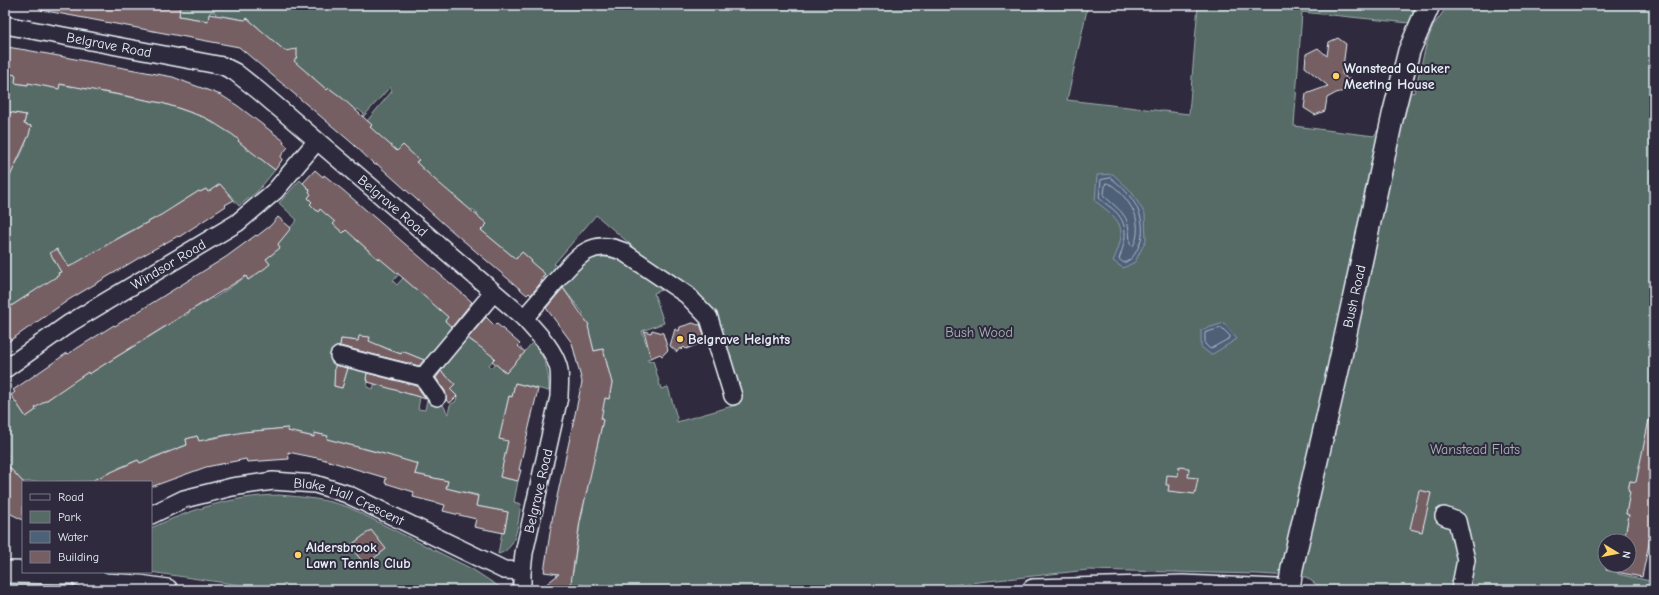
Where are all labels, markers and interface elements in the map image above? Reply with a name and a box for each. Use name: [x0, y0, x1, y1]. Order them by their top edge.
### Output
street label: Belgrave Road: [65, 29, 153, 61]
place label: Wanstead Quaker Meeting House: [1344, 60, 1450, 93]
marker: Wanstead Quaker Meeting House: [1331, 71, 1341, 81]
street label: Belgrave Road: [354, 171, 431, 240]
street label: Windsor Road: [128, 236, 209, 294]
street label: Bush Road: [1339, 263, 1369, 329]
park label: Bush Wood: [945, 324, 1013, 341]
place label: Belgrave Heights: [688, 331, 790, 348]
marker: Belgrave Heights: [675, 334, 685, 344]
park label: Wanstead Flats: [1430, 441, 1520, 458]
street label: Belgrave Road: [521, 447, 556, 535]
street label: Blake Hall Crescent: [293, 474, 408, 530]
legend: [22, 481, 152, 573]
text: Road: [58, 490, 84, 504]
text: Park: [58, 510, 81, 524]
text: Water: [58, 530, 88, 544]
north arrow: [1597, 533, 1637, 573]
place label: Aldersbrook Lawn Tennis Club: [306, 539, 411, 572]
text: Building: [58, 550, 99, 564]
marker: Aldersbrook Lawn Tennis Club: [293, 550, 303, 560]
text: N: [1619, 550, 1633, 559]

